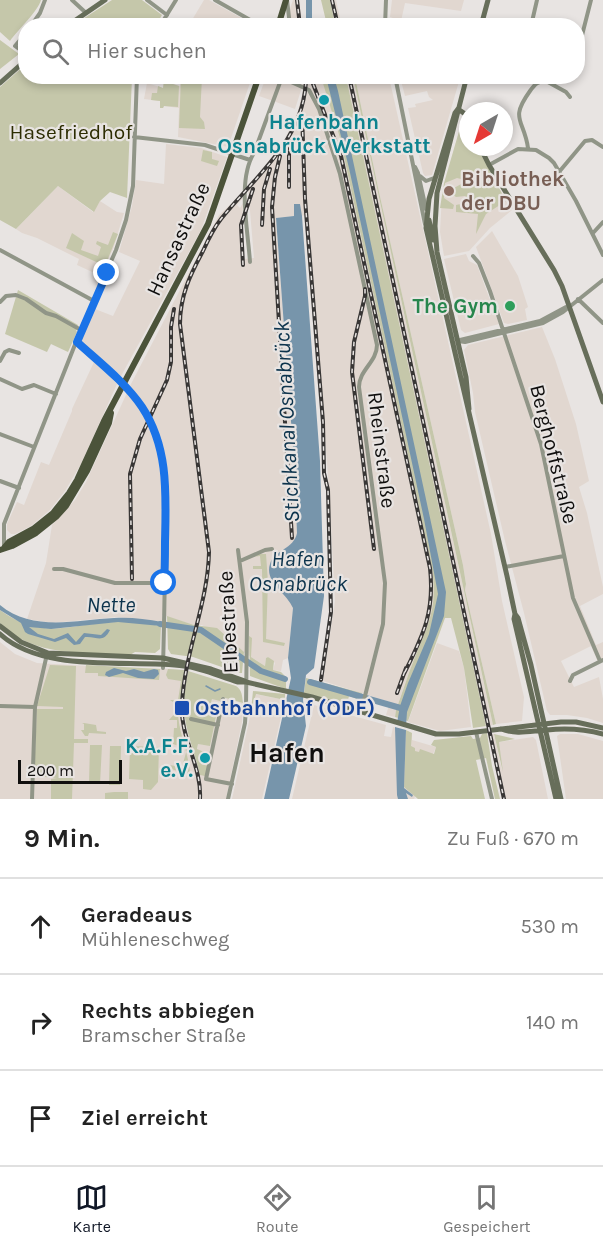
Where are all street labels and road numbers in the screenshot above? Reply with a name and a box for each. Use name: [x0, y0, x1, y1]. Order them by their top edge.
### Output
street label: Hansastraße: [141, 178, 215, 300]
street label: Berghoffstraße: [525, 382, 583, 526]
street label: Rheinstraße: [363, 390, 401, 510]
street label: Elbestraße: [213, 570, 243, 674]

